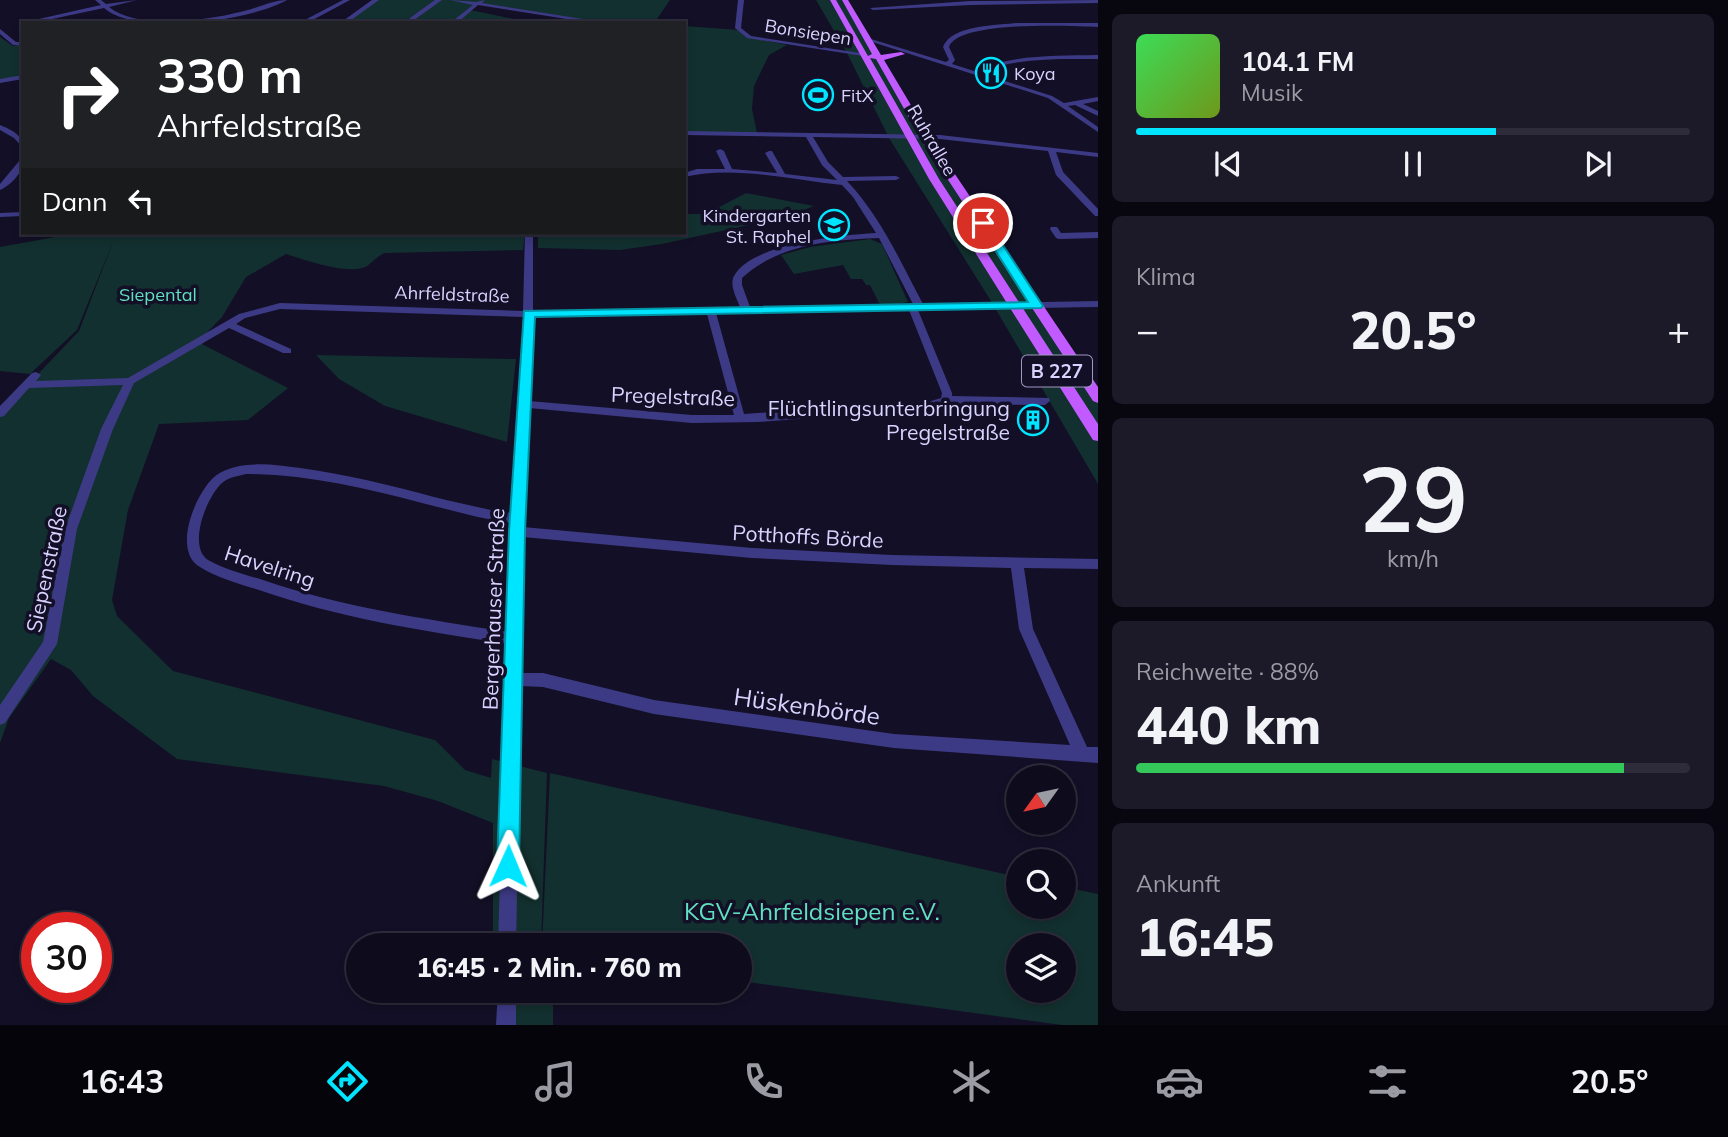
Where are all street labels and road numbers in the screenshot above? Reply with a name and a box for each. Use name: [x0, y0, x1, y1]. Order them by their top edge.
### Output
street label: Bonsiepen: [763, 14, 853, 50]
street label: Ruhrallee: [902, 100, 962, 180]
street label: Ahrfeldstraße: [394, 280, 510, 308]
road number: B 227: [1022, 356, 1092, 386]
street label: Pregelstraße: [611, 381, 735, 411]
street label: Siepenstraße: [20, 504, 72, 634]
street label: Bergerhauser Straße: [476, 508, 510, 710]
street label: Potthoffs Börde: [732, 519, 884, 553]
street label: Havelring: [221, 539, 319, 593]
street label: Hüskenbörde: [732, 681, 882, 731]

